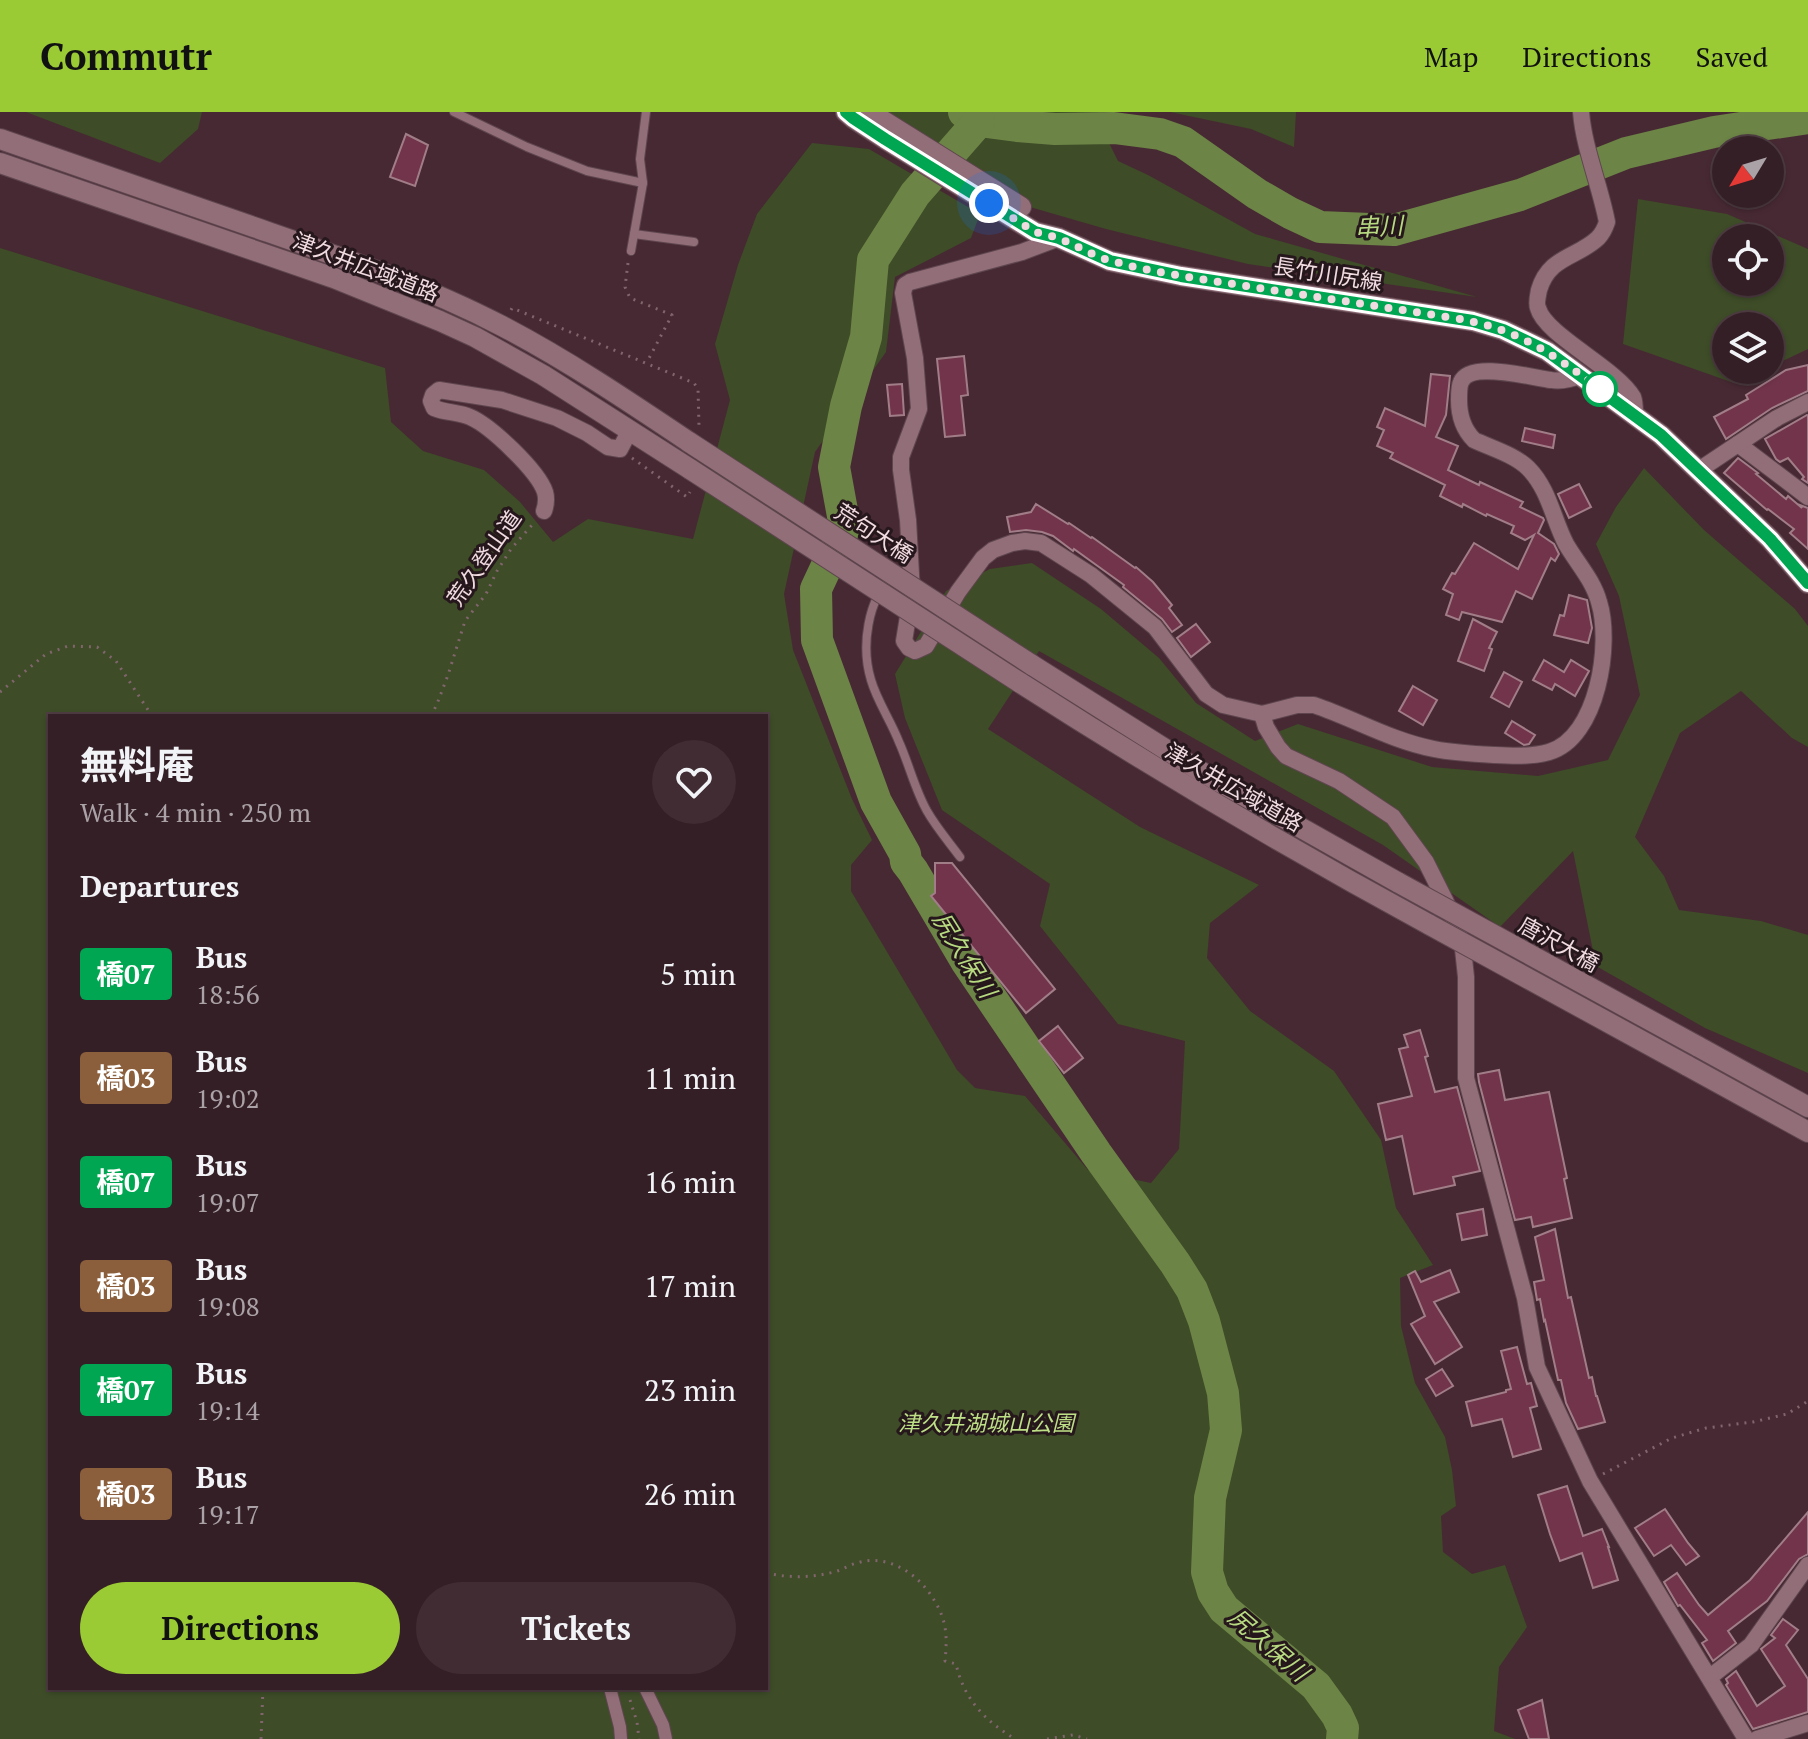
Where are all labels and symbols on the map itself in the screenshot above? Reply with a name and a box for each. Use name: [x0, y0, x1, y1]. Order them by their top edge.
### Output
north arrow: [1712, 136, 1784, 208]
your location: [969, 183, 1009, 223]
water label: 串川: [1354, 209, 1407, 243]
street label: 津久井広域道路: [289, 225, 443, 308]
street label: 長竹川尻線: [1271, 251, 1385, 296]
unlabelled marker: [1583, 372, 1617, 406]
street label: 荒句大橋: [829, 496, 919, 569]
street label: 荒久登山道: [440, 504, 527, 611]
street label: 津久井広域道路: [1160, 736, 1308, 838]
water label: 尻久保川: [926, 905, 1005, 1006]
street label: 唐沢大橋: [1514, 910, 1605, 978]
park label: 津久井湖城山公園: [898, 1408, 1077, 1437]
water label: 尻久保川: [1222, 1601, 1318, 1690]

